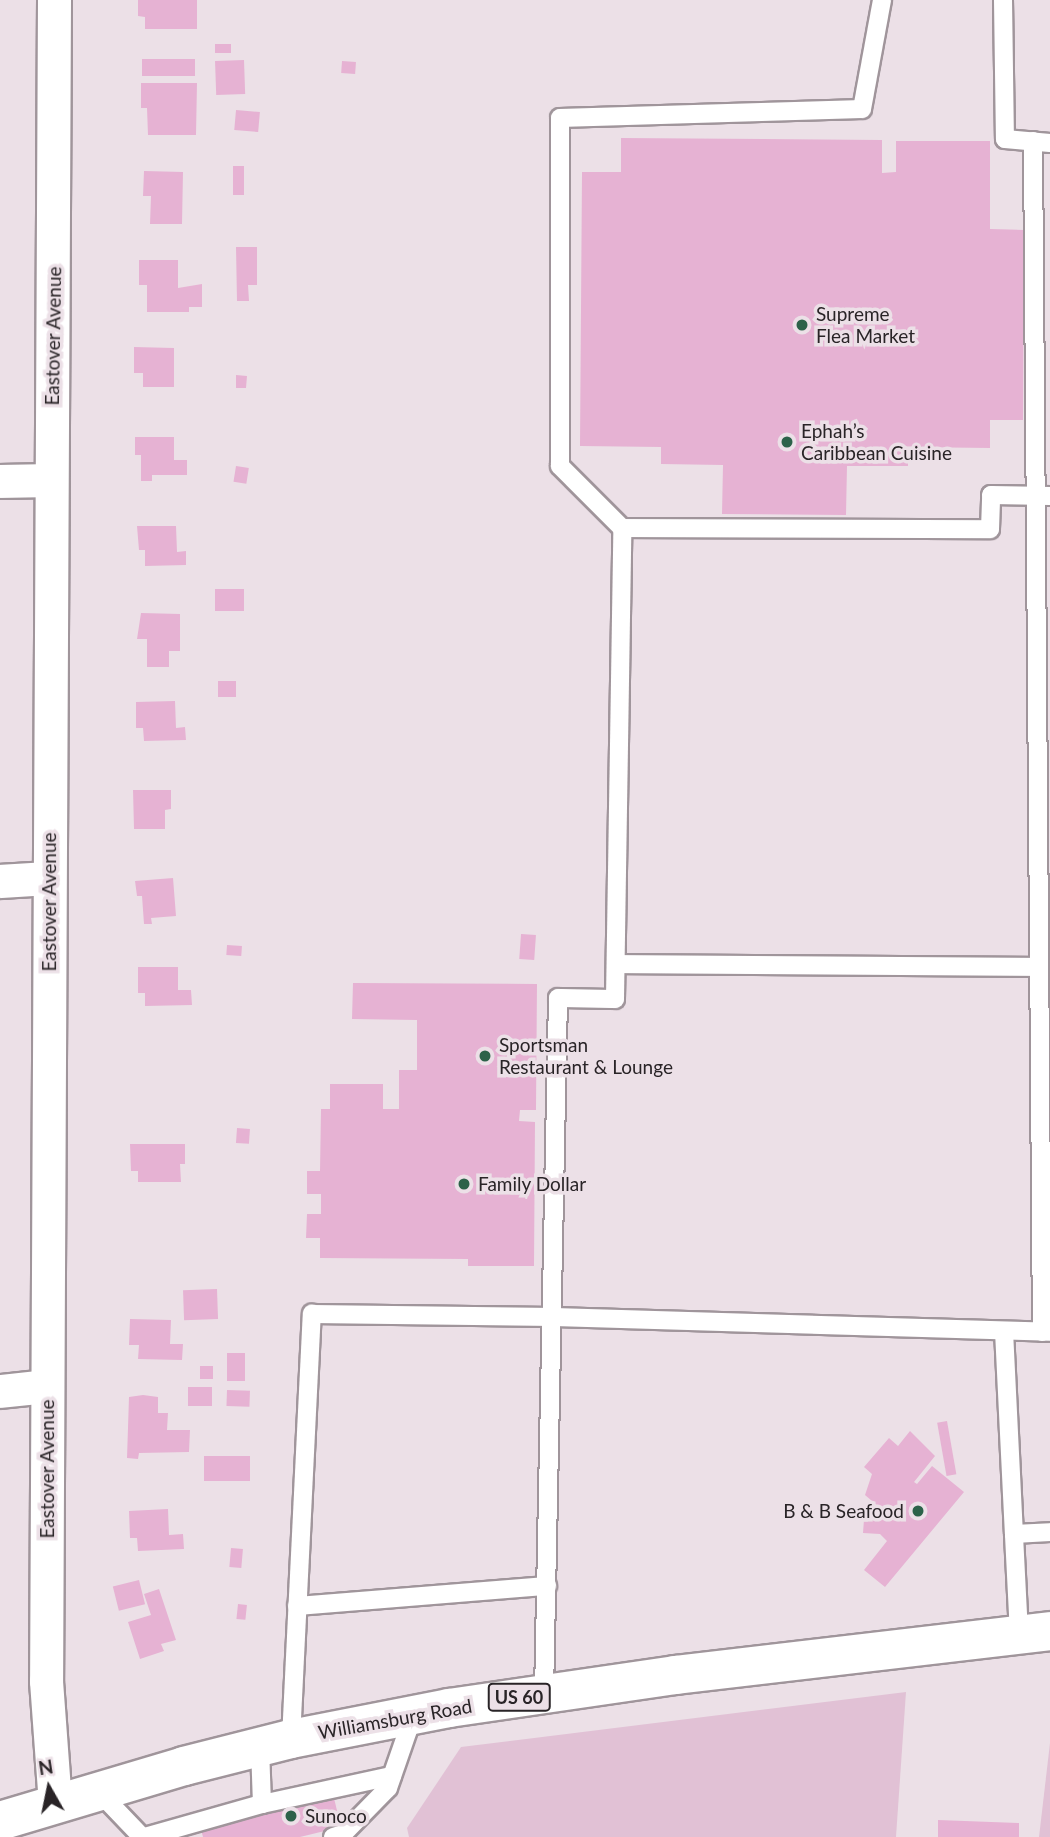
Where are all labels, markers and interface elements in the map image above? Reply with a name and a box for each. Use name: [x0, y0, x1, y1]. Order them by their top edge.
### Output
street label: Eastover Avenue: [40, 266, 66, 406]
place label: Supreme Flea Market: [816, 303, 915, 347]
marker: Supreme Flea Market: [794, 317, 810, 333]
place label: Ephah’s Caribbean Cuisine: [801, 420, 952, 464]
marker: Ephah’s Caribbean Cuisine: [779, 434, 795, 450]
street label: Eastover Avenue: [38, 832, 60, 972]
place label: Sportsman Restaurant & Lounge: [499, 1034, 673, 1078]
marker: Sportsman Restaurant & Lounge: [477, 1048, 493, 1064]
place label: Family Dollar: [478, 1173, 587, 1195]
marker: Family Dollar: [456, 1176, 472, 1192]
street label: Eastover Avenue: [36, 1399, 58, 1539]
place label: B & B Seafood: [783, 1500, 904, 1522]
marker: B & B Seafood: [910, 1503, 926, 1519]
road number: US 60: [488, 1682, 550, 1712]
street label: Williamsburg Road: [316, 1694, 474, 1744]
north arrow: [14, 1753, 84, 1823]
text: N: [37, 1754, 55, 1779]
place label: Sunoco: [305, 1805, 367, 1827]
marker: Sunoco: [283, 1808, 299, 1824]

